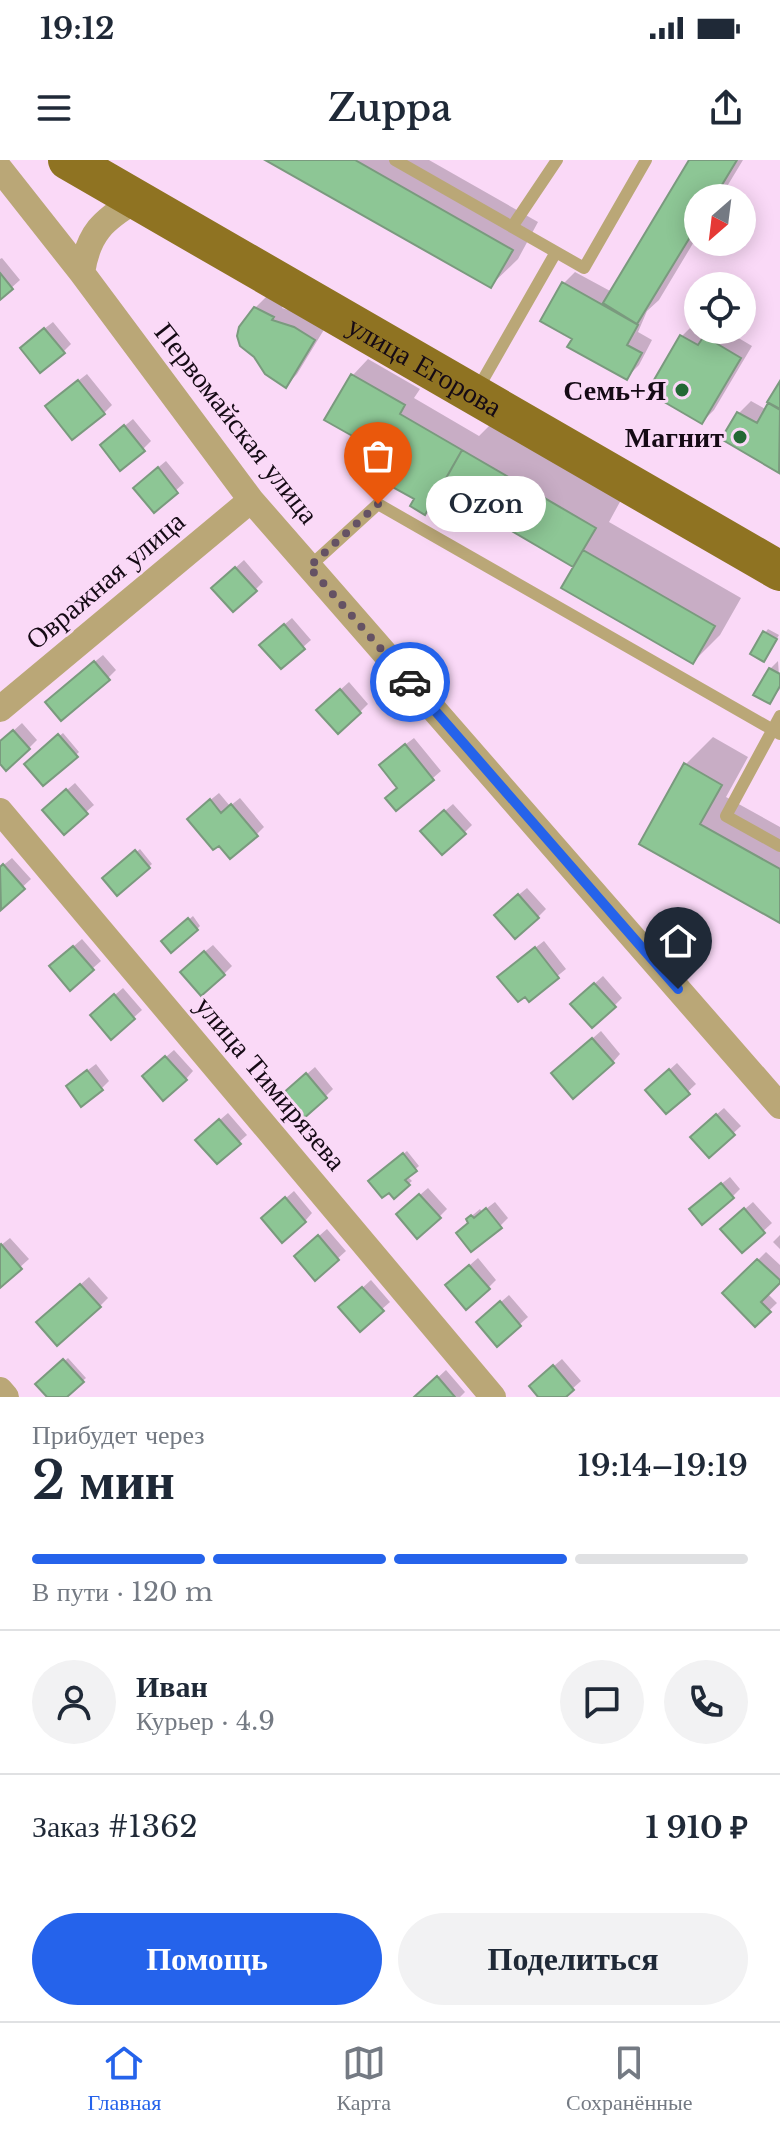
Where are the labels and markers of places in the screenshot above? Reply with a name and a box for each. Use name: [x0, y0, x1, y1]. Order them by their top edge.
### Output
place label: Семь+Я: [563, 373, 666, 408]
marker: Семь+Я: [673, 381, 691, 399]
place label: Магнит: [625, 420, 724, 455]
pin: [344, 422, 412, 504]
marker: Магнит: [731, 428, 749, 446]
callout: Ozon: [426, 476, 546, 532]
pin: [644, 907, 712, 989]

